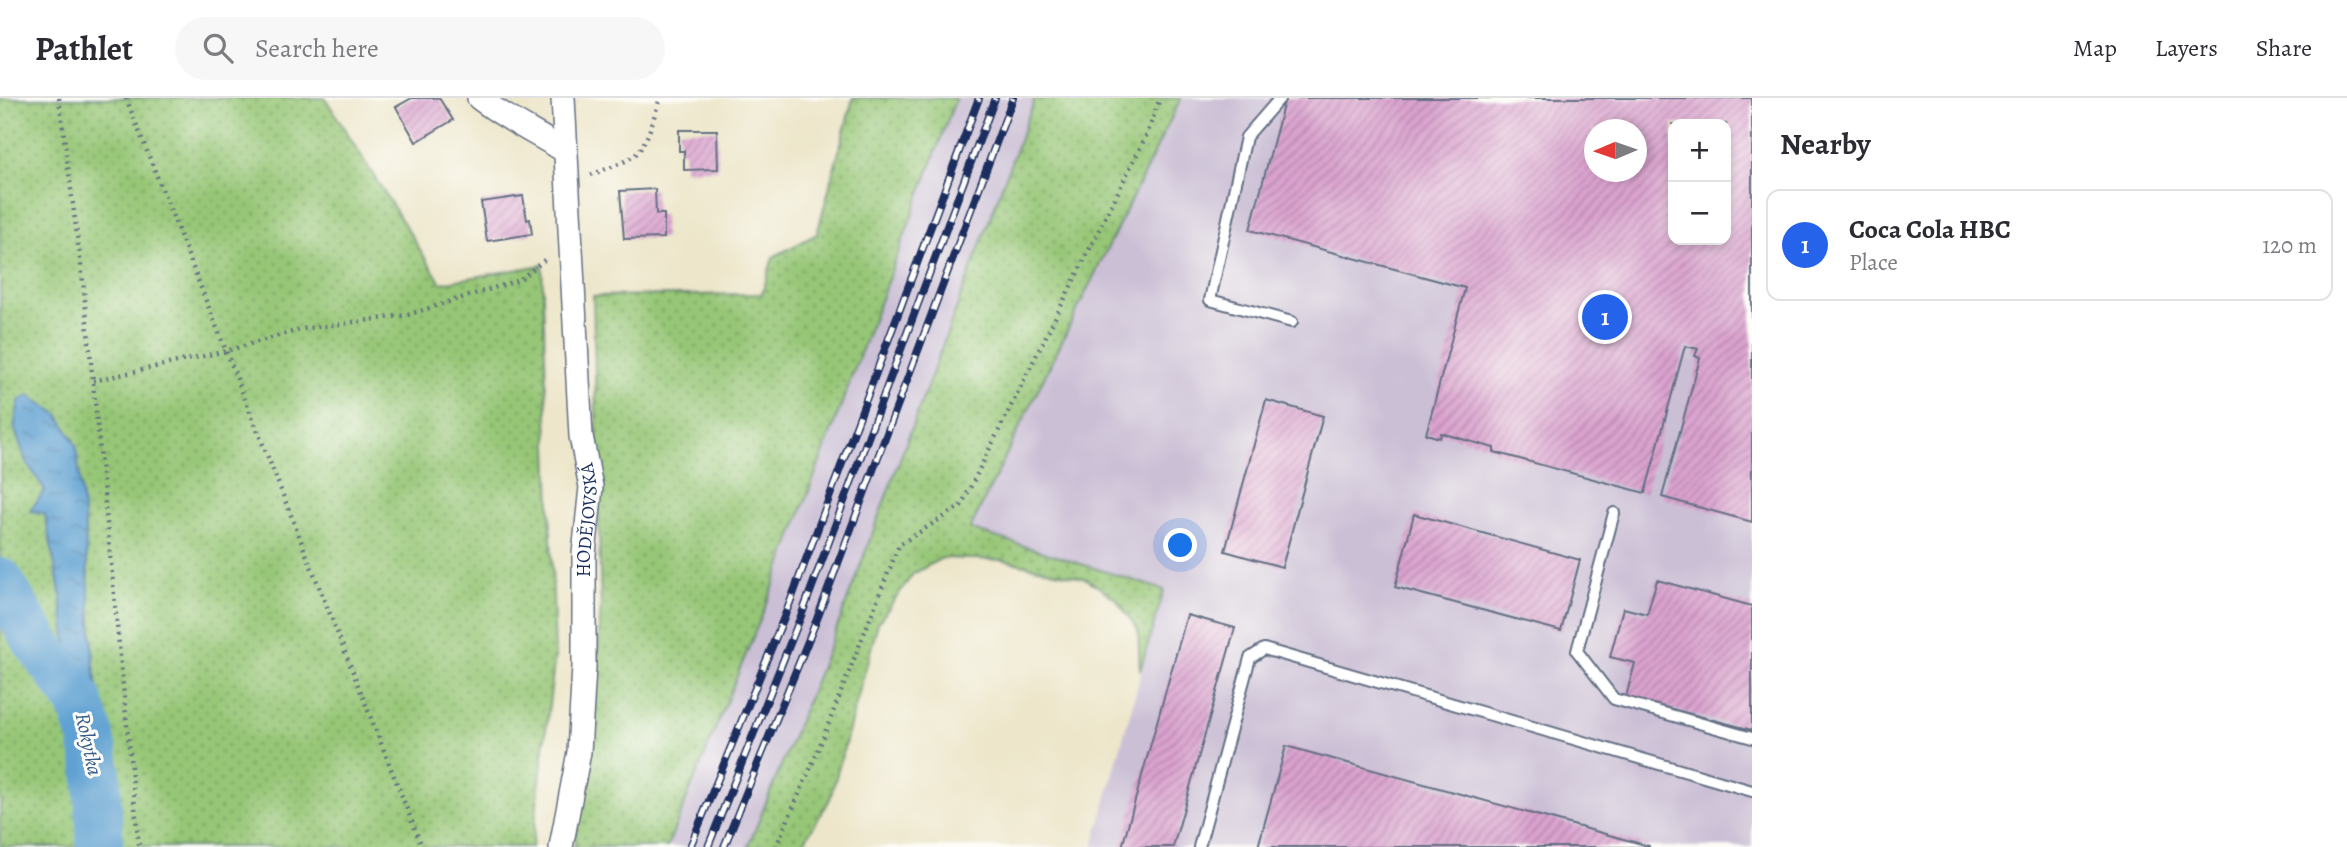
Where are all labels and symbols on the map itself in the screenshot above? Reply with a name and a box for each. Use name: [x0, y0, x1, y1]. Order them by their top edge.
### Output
north arrow: [1584, 119, 1647, 182]
pin: 1: [1582, 291, 1628, 343]
street label: HODĚJOVSKÁ: [571, 460, 604, 577]
your location: [1163, 528, 1197, 562]
water label: Rokytka: [69, 710, 109, 778]

